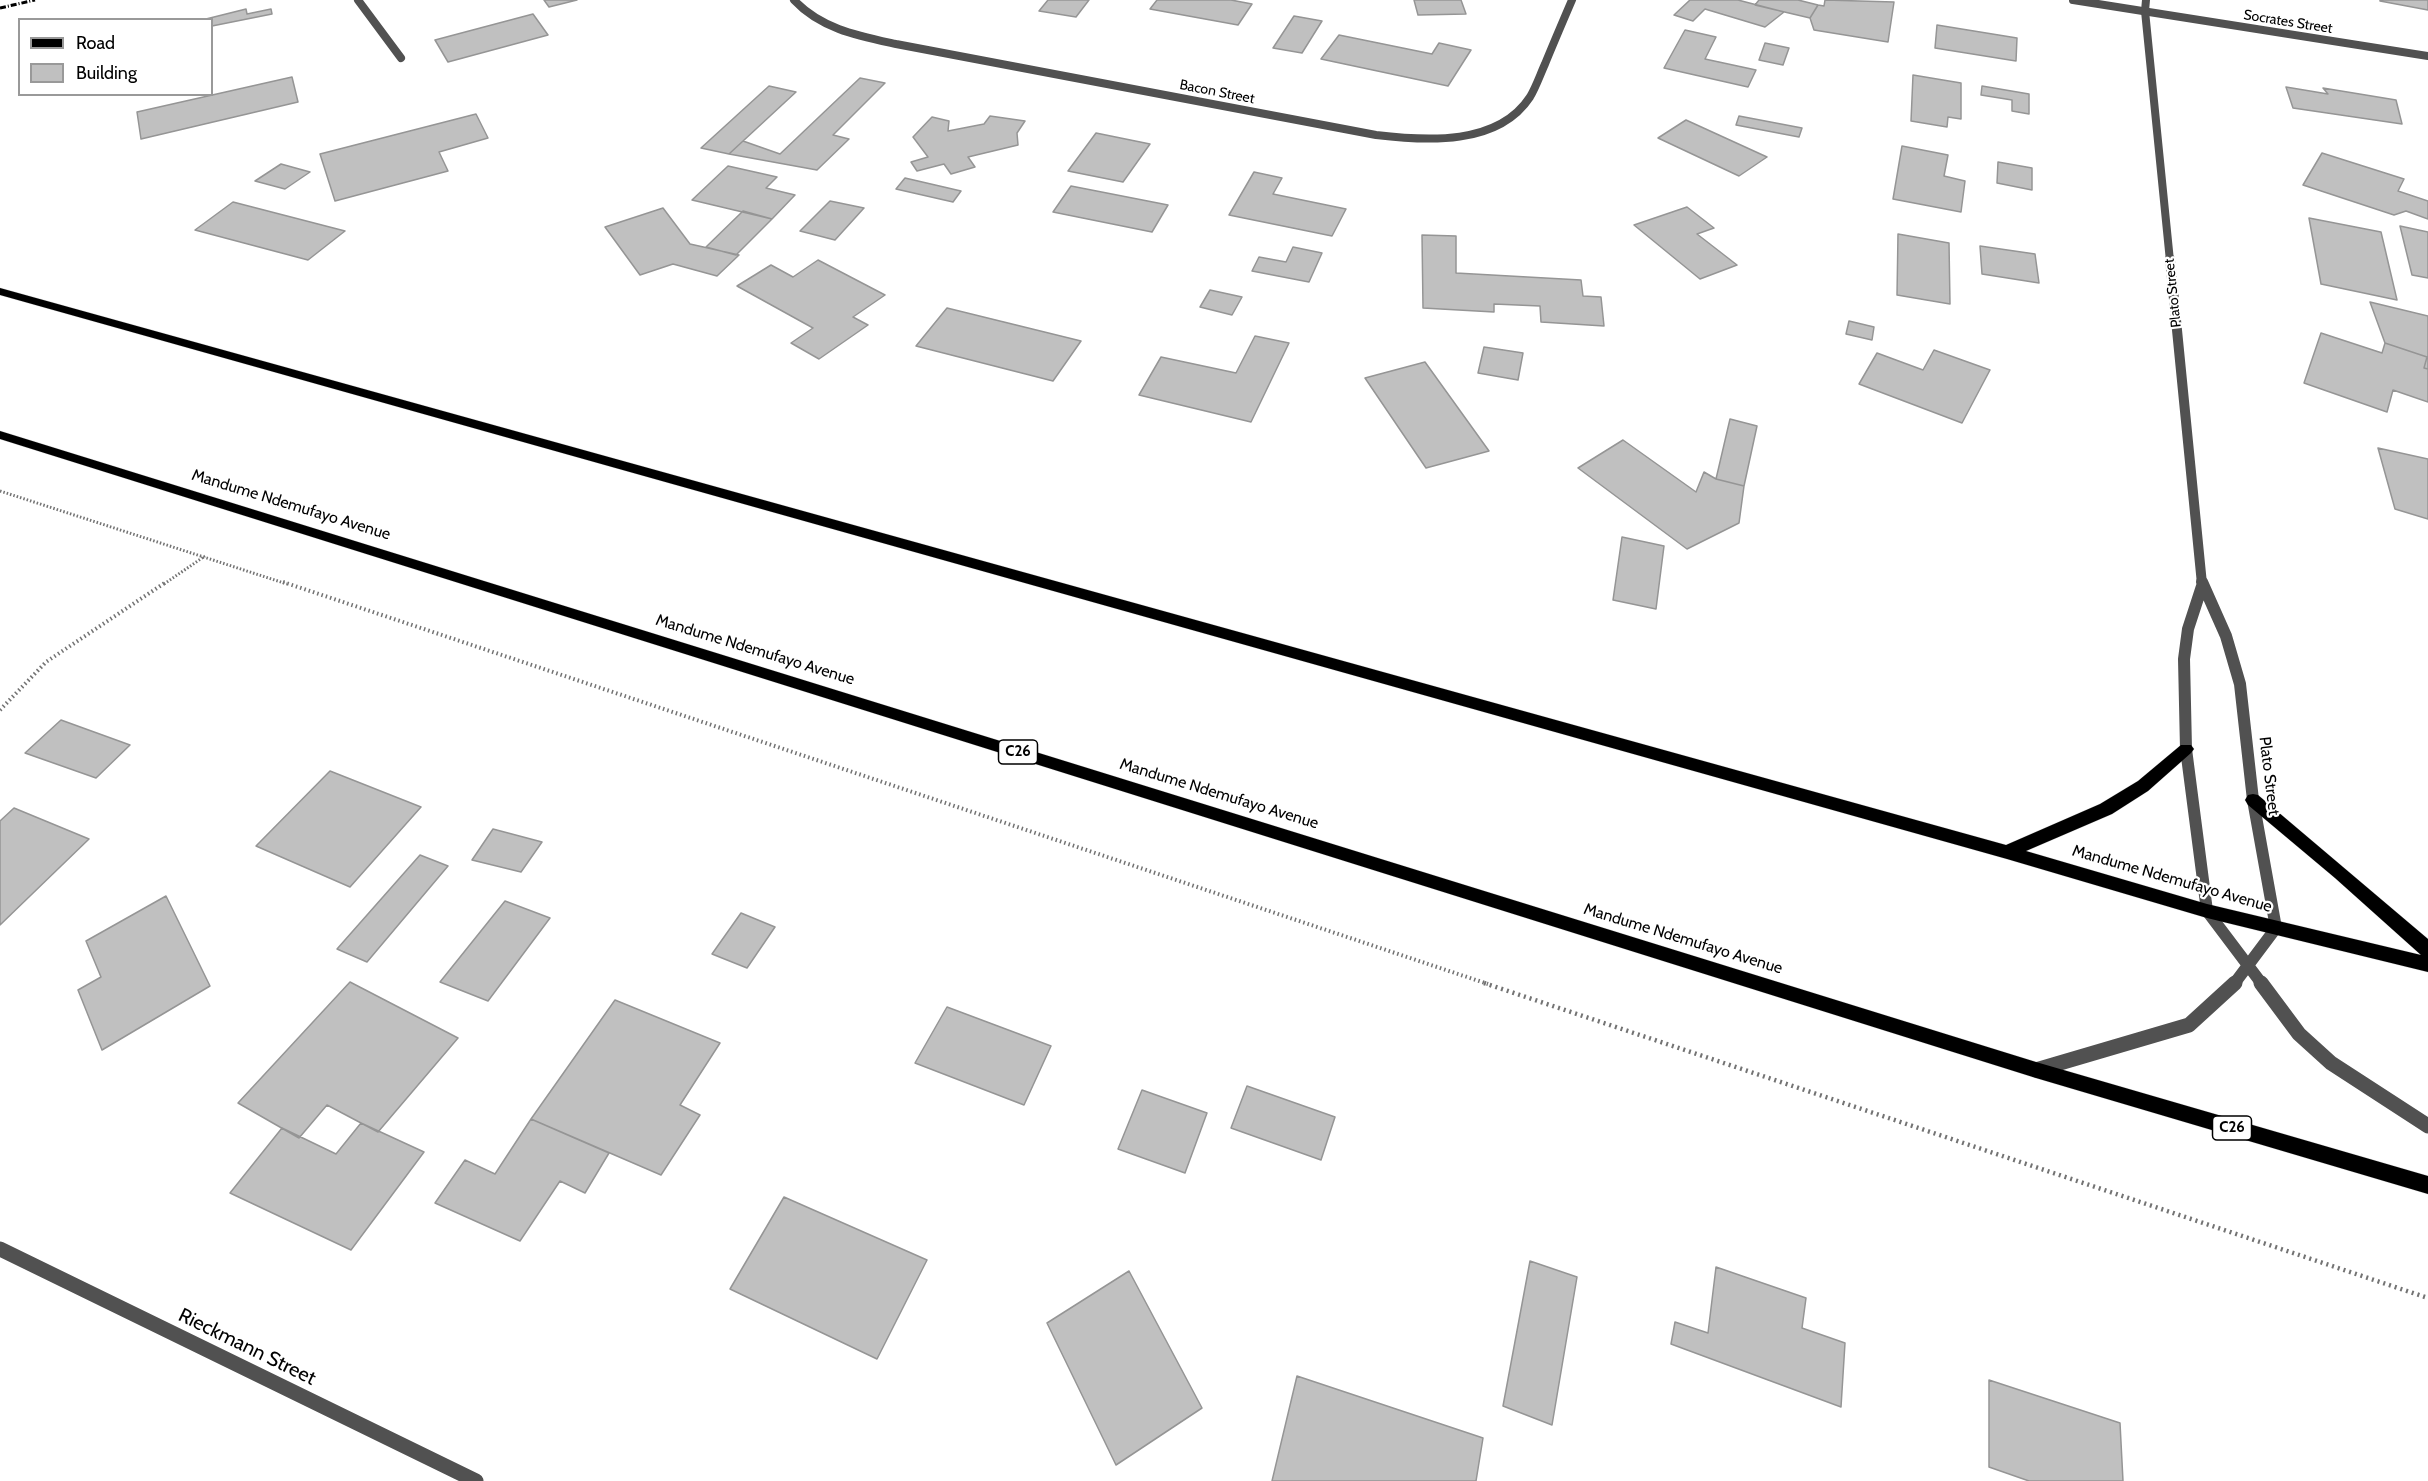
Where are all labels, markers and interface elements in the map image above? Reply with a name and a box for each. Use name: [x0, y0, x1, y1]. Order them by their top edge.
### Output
street label: Socrates Street: [2242, 7, 2334, 37]
legend: [18, 18, 213, 96]
text: Road: [76, 32, 115, 54]
text: Building: [76, 62, 137, 84]
street label: Bacon Street: [1178, 77, 1256, 107]
street label: Plato Street: [2161, 258, 2185, 328]
street label: Mandume Ndemufayo Avenue: [189, 466, 393, 544]
street label: Mandume Ndemufayo Avenue: [653, 611, 857, 689]
street label: Plato Street: [2255, 736, 2283, 816]
road number: C26: [998, 740, 1038, 764]
street label: Mandume Ndemufayo Avenue: [1117, 755, 1321, 833]
street label: Mandume Ndemufayo Avenue: [2070, 841, 2274, 917]
street label: Mandume Ndemufayo Avenue: [1581, 900, 1785, 978]
road number: C26: [2212, 1116, 2252, 1140]
street label: Rieckmann Street: [174, 1303, 320, 1391]

